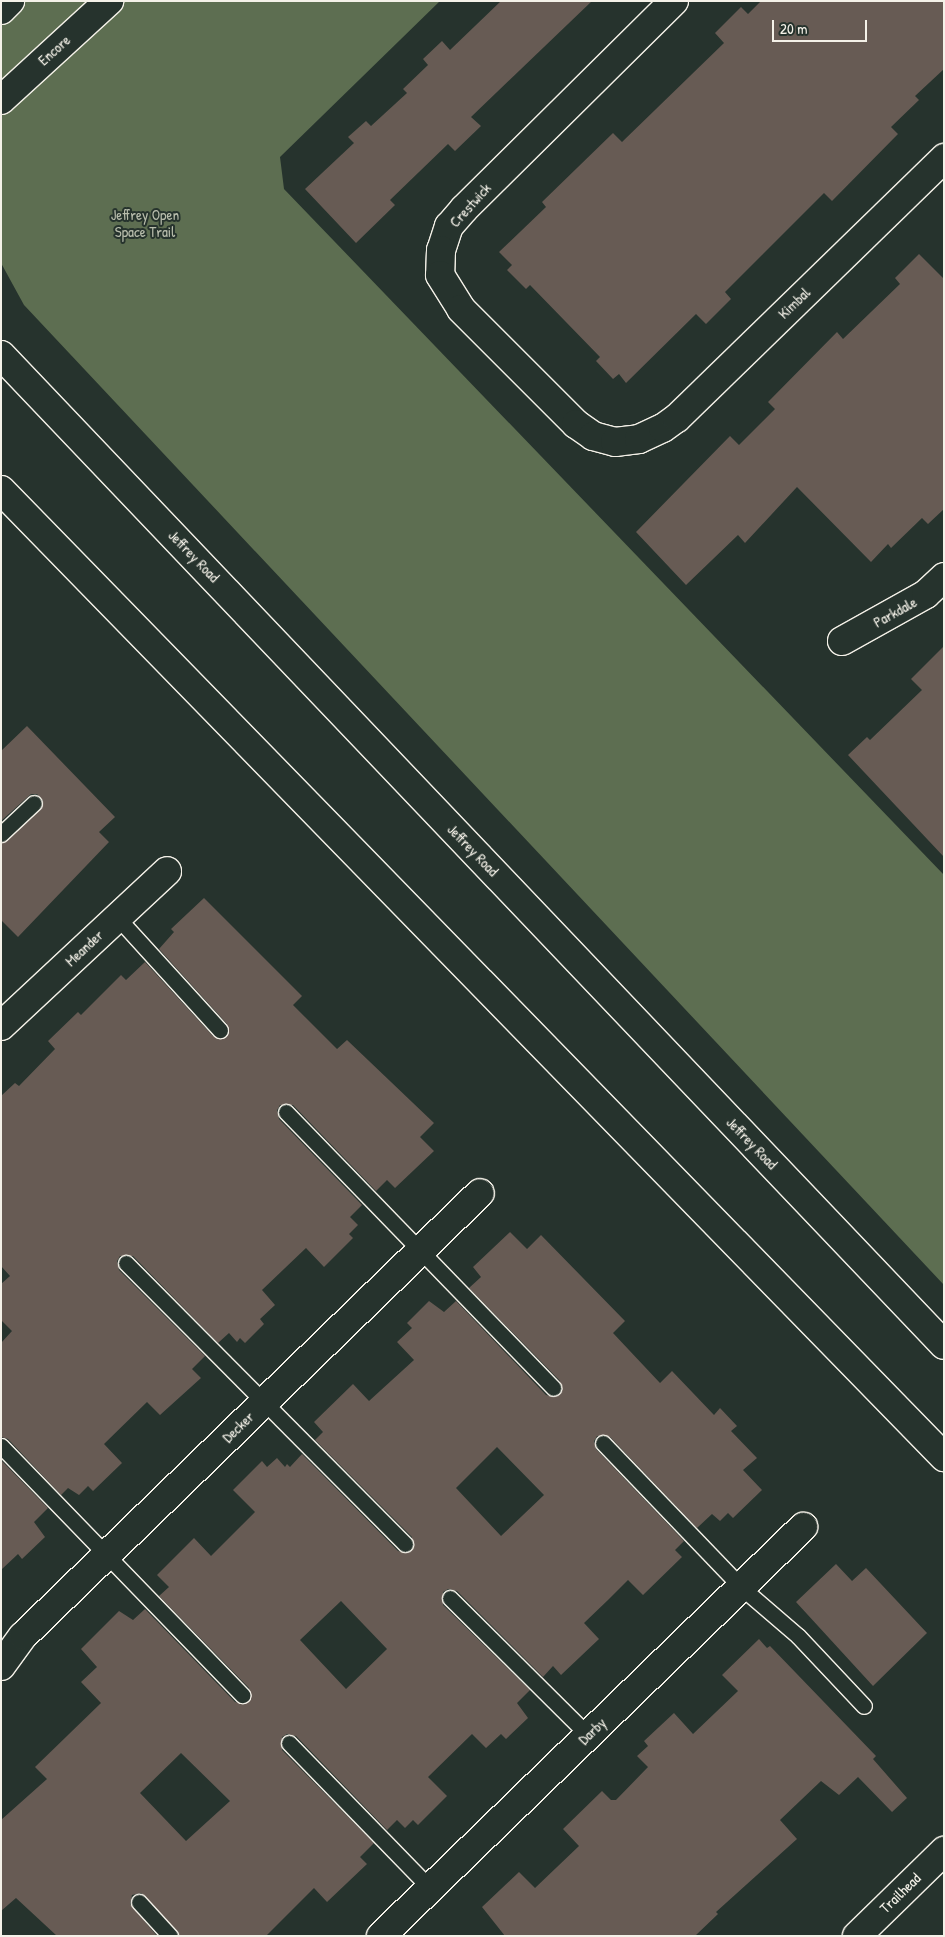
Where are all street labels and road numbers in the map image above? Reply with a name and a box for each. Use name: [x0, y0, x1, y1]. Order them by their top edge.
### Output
street label: Encore: [34, 31, 74, 69]
street label: Crestwick: [445, 179, 495, 231]
street label: Kimbal: [774, 284, 814, 322]
street label: Jeffrey Road: [165, 526, 223, 586]
street label: Parkdale: [870, 593, 920, 631]
street label: Jeffrey Road: [444, 820, 502, 880]
street label: Meander: [61, 926, 107, 970]
street label: Jeffrey Road: [723, 1113, 781, 1173]
street label: Decker: [218, 1408, 258, 1446]
street label: Darby: [574, 1714, 610, 1748]
street label: Trailhead: [876, 1869, 924, 1917]

